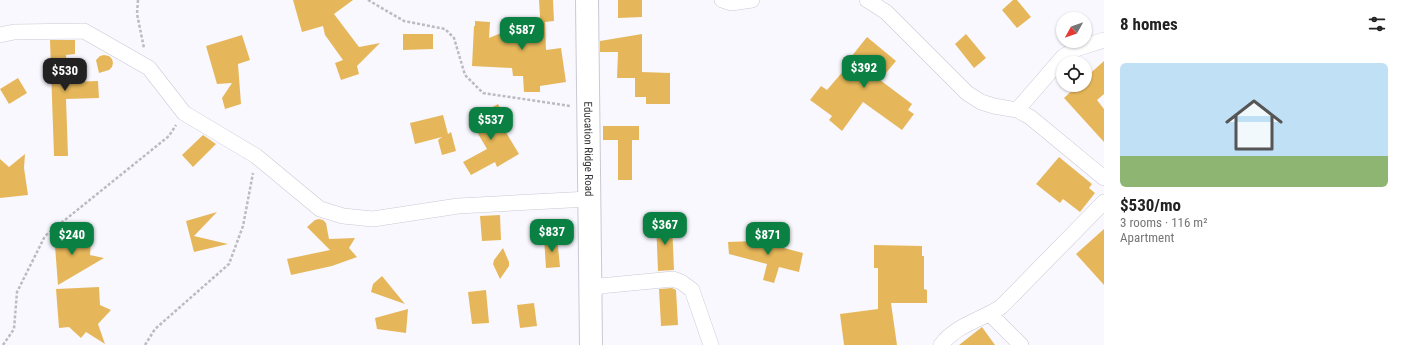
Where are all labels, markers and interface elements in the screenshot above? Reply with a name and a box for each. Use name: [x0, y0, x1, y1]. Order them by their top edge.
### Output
north arrow: [1056, 12, 1092, 48]
map controls: [1056, 12, 1092, 92]
icon: filters: [1366, 13, 1388, 35]
text: 8 homes: [1120, 14, 1178, 34]
pin: $587: [498, 17, 546, 51]
text: $587: [509, 22, 535, 37]
pin: $392: [840, 55, 888, 89]
button: locate: [1056, 56, 1092, 92]
pin: $530: [41, 58, 89, 92]
text: $392: [851, 60, 877, 75]
text: $530: [52, 63, 78, 78]
icon: home: [1218, 89, 1290, 161]
street label: Education Ridge Road: [582, 102, 596, 196]
pin: $537: [467, 107, 515, 141]
text: $537: [478, 112, 504, 127]
text: $530/mo: [1120, 195, 1181, 215]
pin: $367: [641, 212, 689, 246]
text: 3 rooms · 116 m²: [1120, 215, 1207, 230]
text: $367: [652, 217, 678, 232]
pin: $837: [528, 219, 576, 253]
pin: $240: [48, 222, 96, 256]
pin: $871: [744, 222, 792, 256]
text: $837: [539, 224, 565, 239]
text: $240: [59, 227, 85, 242]
text: $871: [755, 227, 781, 242]
text: Apartment: [1120, 230, 1174, 245]

